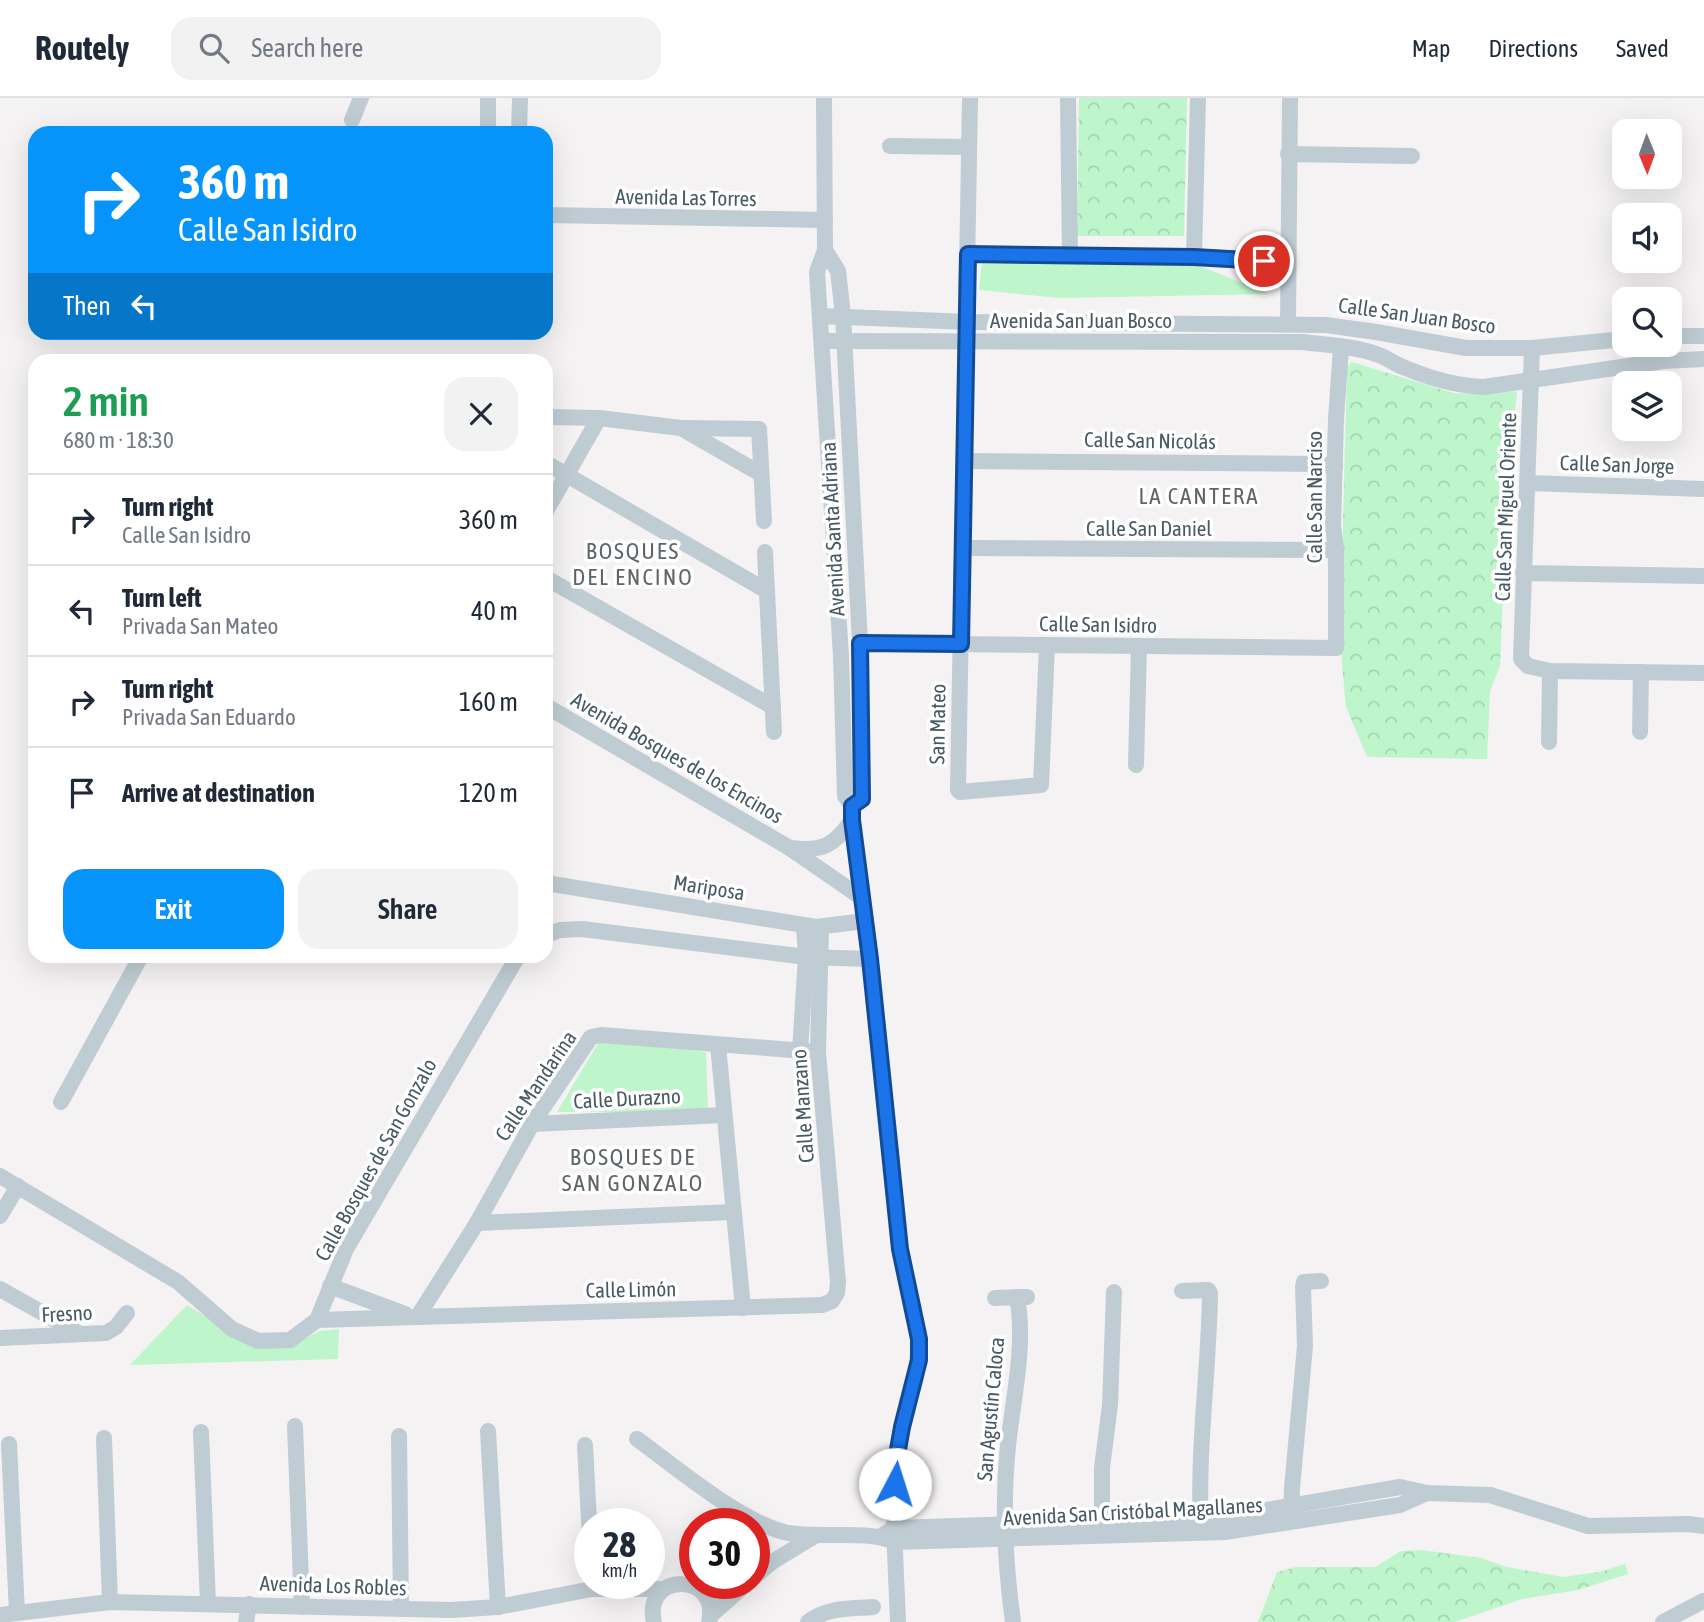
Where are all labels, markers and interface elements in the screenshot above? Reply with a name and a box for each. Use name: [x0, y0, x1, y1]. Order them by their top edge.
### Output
search box: [171, 17, 661, 80]
text: Routely: [35, 29, 129, 67]
icon: search: [195, 29, 233, 67]
text: Search here: [251, 33, 363, 63]
text: Map: [1412, 35, 1450, 62]
text: Directions: [1488, 35, 1578, 62]
text: Saved: [1616, 35, 1669, 62]
north arrow: [1612, 119, 1682, 189]
map controls: [1612, 119, 1682, 441]
text: 360 m: [178, 153, 289, 209]
icon: right: [63, 154, 154, 245]
street label: Avenida Las Torres: [615, 184, 757, 210]
button: sound: [1612, 203, 1682, 273]
text: Calle San Isidro: [178, 211, 358, 248]
pin: [1234, 231, 1294, 291]
icon: arrive: [1245, 242, 1283, 280]
icon: left: [125, 287, 163, 325]
button: search: [1612, 287, 1682, 357]
text: Then: [63, 291, 111, 321]
street label: Calle San Juan Bosco: [1337, 292, 1497, 338]
street label: Avenida San Juan Bosco: [990, 308, 1172, 332]
button: layers: [1612, 371, 1682, 441]
text: 2 min: [63, 377, 149, 425]
button: close: [444, 377, 518, 451]
street label: Calle San Miguel Oriente: [1490, 412, 1520, 602]
text: 680 m · 18:30: [63, 427, 174, 453]
street label: Calle San Nicolás: [1084, 427, 1216, 453]
street label: Calle San Narciso: [1302, 431, 1326, 563]
street label: Avenida Santa Adriana: [815, 441, 849, 617]
street label: Calle San Jorge: [1559, 450, 1675, 478]
district label: LA CANTERA: [1138, 483, 1260, 509]
text: Turn right: [122, 492, 213, 522]
icon: right: [63, 501, 101, 539]
text: 360 m: [459, 505, 518, 535]
street label: Calle San Daniel: [1086, 516, 1212, 540]
text: Calle San Isidro: [122, 522, 251, 548]
district label: BOSQUES DEL ENCINO: [572, 538, 694, 590]
text: Turn left: [122, 583, 202, 613]
icon: left: [63, 592, 101, 630]
text: 40 m: [471, 596, 518, 626]
street label: Calle San Isidro: [1039, 611, 1157, 637]
text: Privada San Mateo: [122, 613, 278, 639]
text: Turn right: [122, 674, 213, 704]
icon: right: [63, 683, 101, 721]
street label: San Mateo: [924, 683, 950, 764]
text: 160 m: [459, 687, 518, 717]
street label: Avenida Bosques de los Encinos: [568, 687, 787, 828]
text: Privada San Eduardo: [122, 704, 296, 730]
icon: arrive: [63, 774, 101, 812]
text: Arrive at destination: [122, 778, 315, 808]
text: 120 m: [459, 778, 518, 808]
button: Exit: [63, 869, 284, 949]
button: Share: [298, 869, 518, 949]
street label: Mariposa: [672, 870, 747, 904]
street label: Calle Mandarina: [490, 1026, 581, 1145]
street label: Calle Manzano: [786, 1048, 818, 1164]
street label: Calle Bosques de San Gonzalo: [309, 1054, 441, 1265]
street label: Calle Durazno: [573, 1083, 681, 1113]
district label: BOSQUES DE SAN GONZALO: [562, 1144, 704, 1196]
street label: Calle Limón: [585, 1276, 677, 1302]
street label: Fresno: [41, 1300, 93, 1326]
street label: San Agustín Caloca: [972, 1336, 1008, 1482]
position arrow: [858, 1447, 932, 1521]
street label: Avenida San Cristóbal Magallanes: [1003, 1492, 1263, 1530]
speed limit sign: 30: [679, 1508, 770, 1599]
text: 28: [603, 1524, 636, 1564]
text: km/h: [602, 1560, 637, 1581]
street label: Avenida Los Robles: [259, 1570, 407, 1600]

